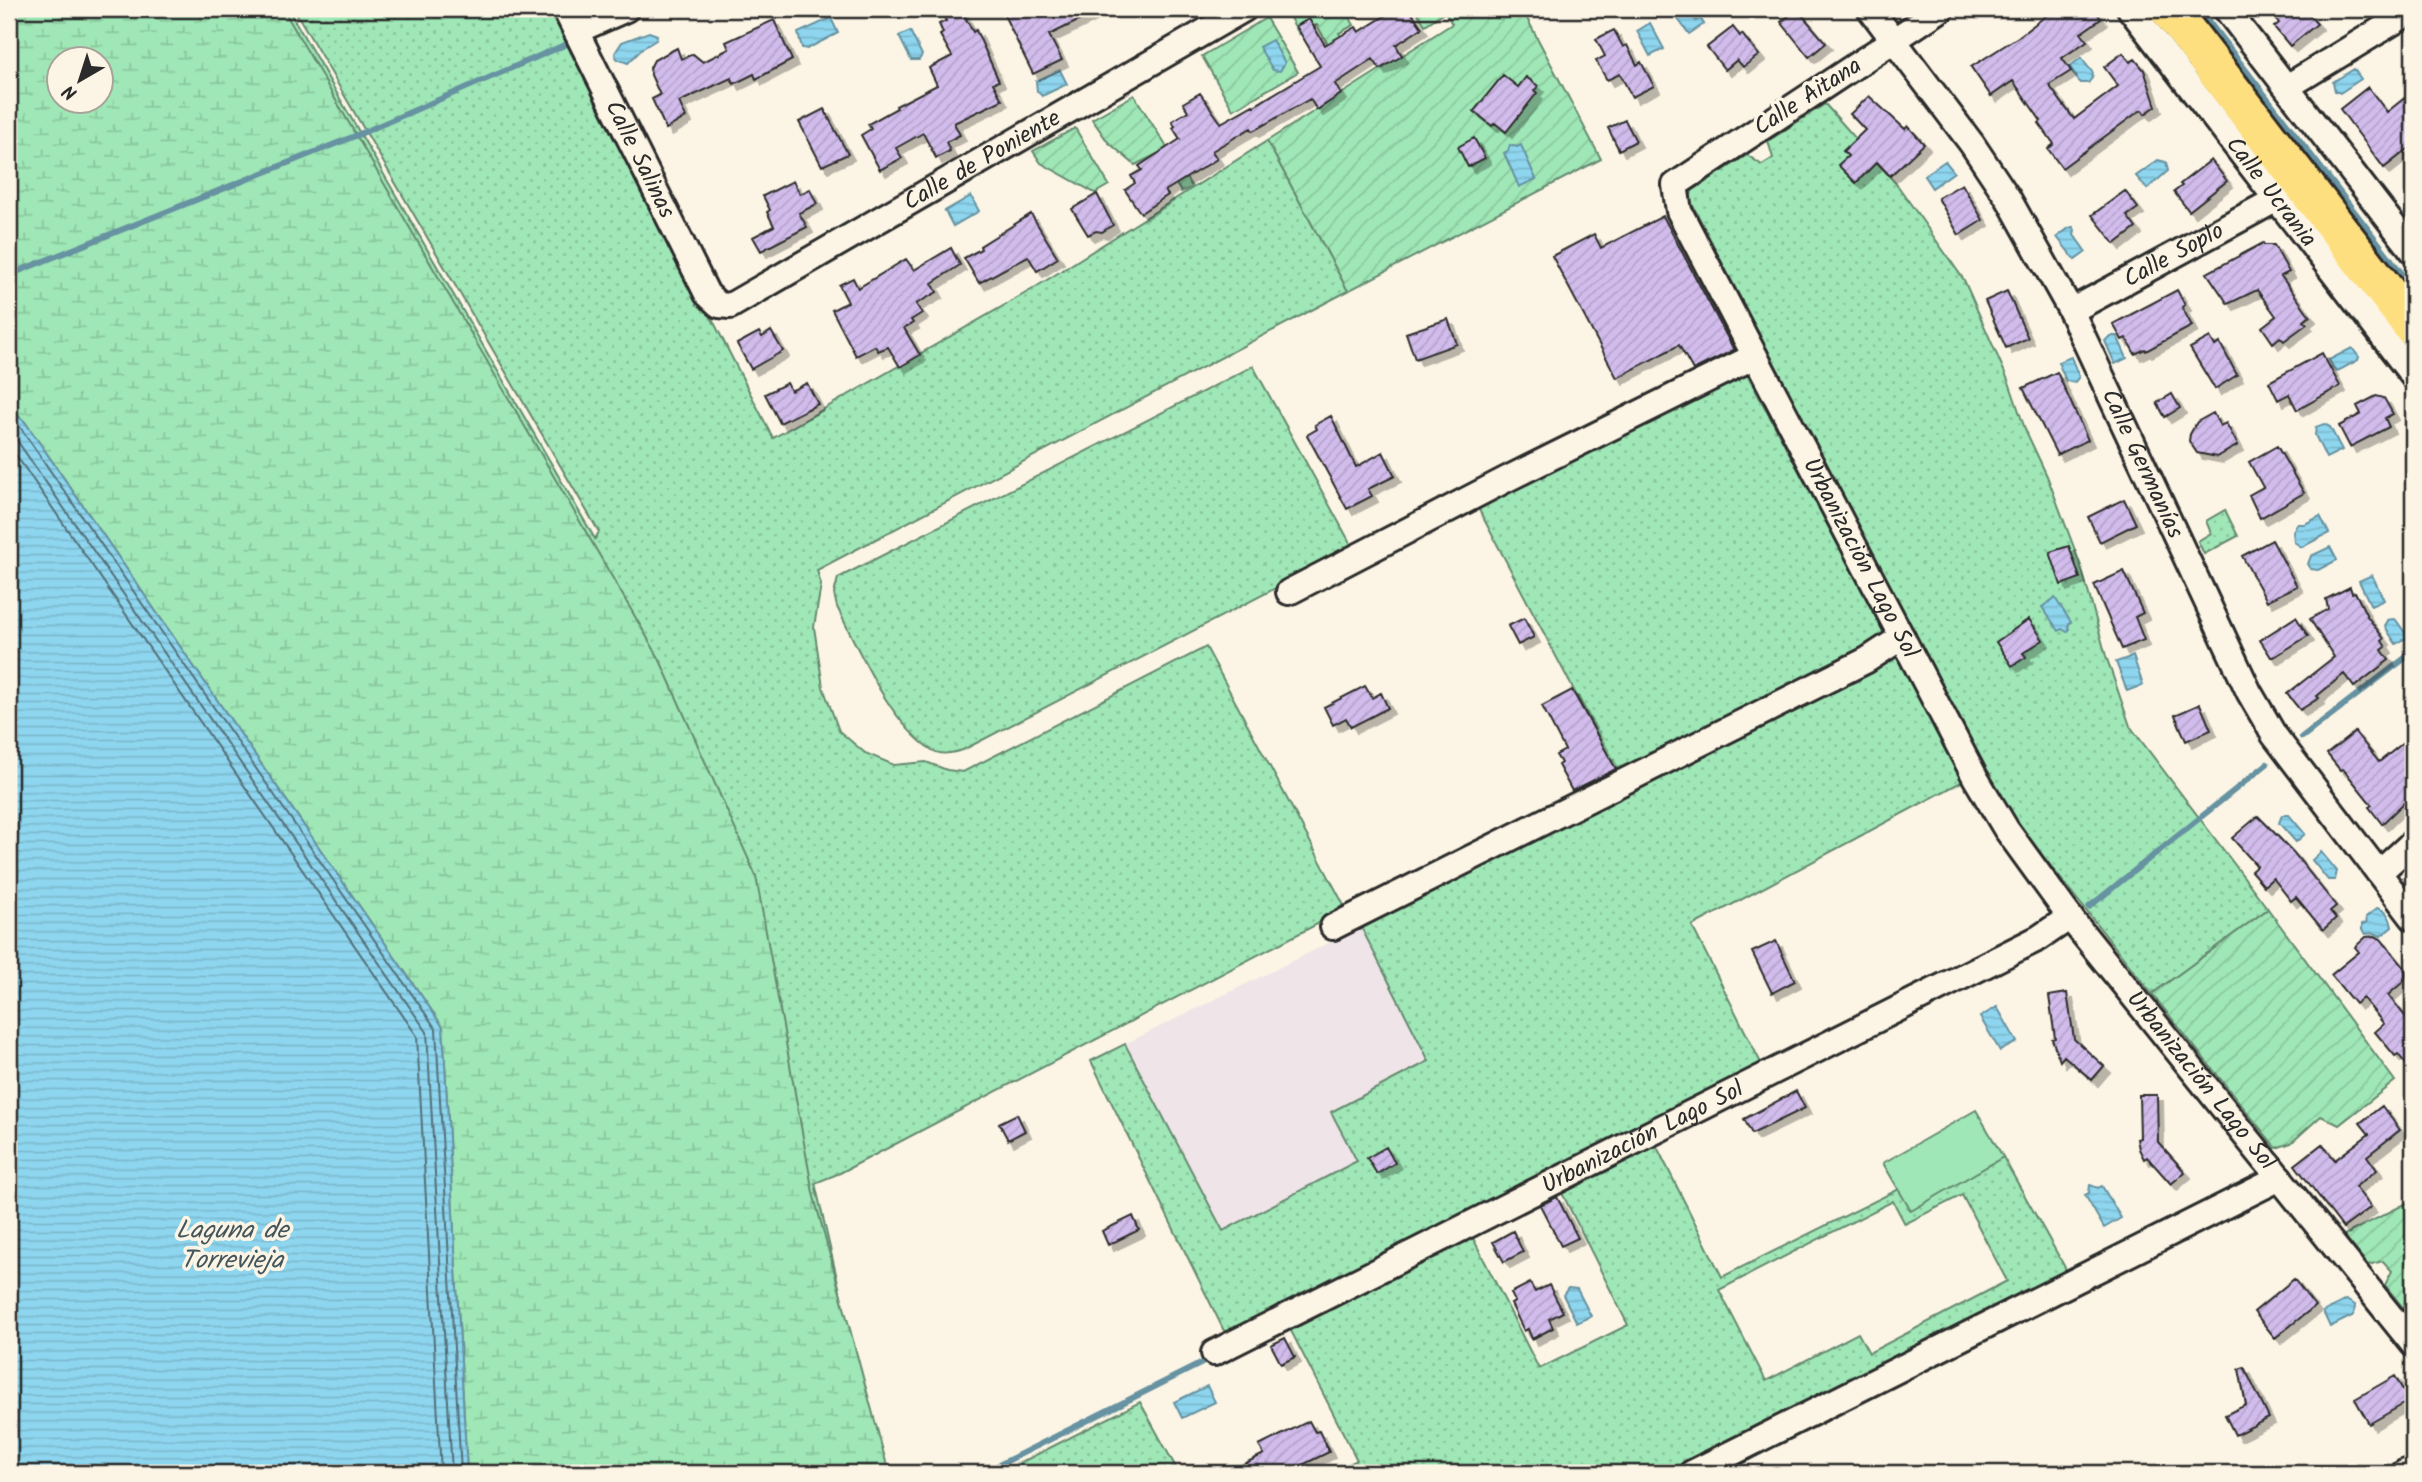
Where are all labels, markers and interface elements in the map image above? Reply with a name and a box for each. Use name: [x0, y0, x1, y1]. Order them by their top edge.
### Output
north arrow: [46, 46, 116, 116]
street label: Calle Aitana: [1746, 47, 1870, 147]
text: N: [56, 76, 85, 107]
street label: Calle Salinas: [594, 93, 686, 225]
street label: Calle de Poniente: [896, 99, 1068, 221]
street label: Calle Ucrania: [2215, 128, 2327, 256]
street label: Calle Soplo: [2116, 212, 2231, 298]
street label: Calle Germanías: [2090, 382, 2194, 545]
street label: Urbanización Lago Sol: [1792, 451, 1929, 666]
street label: Urbanización Lago Sol: [2116, 982, 2286, 1179]
street label: Urbanización Lago Sol: [1535, 1070, 1751, 1205]
water label: Laguna de Torrevieja: [176, 1210, 290, 1282]

